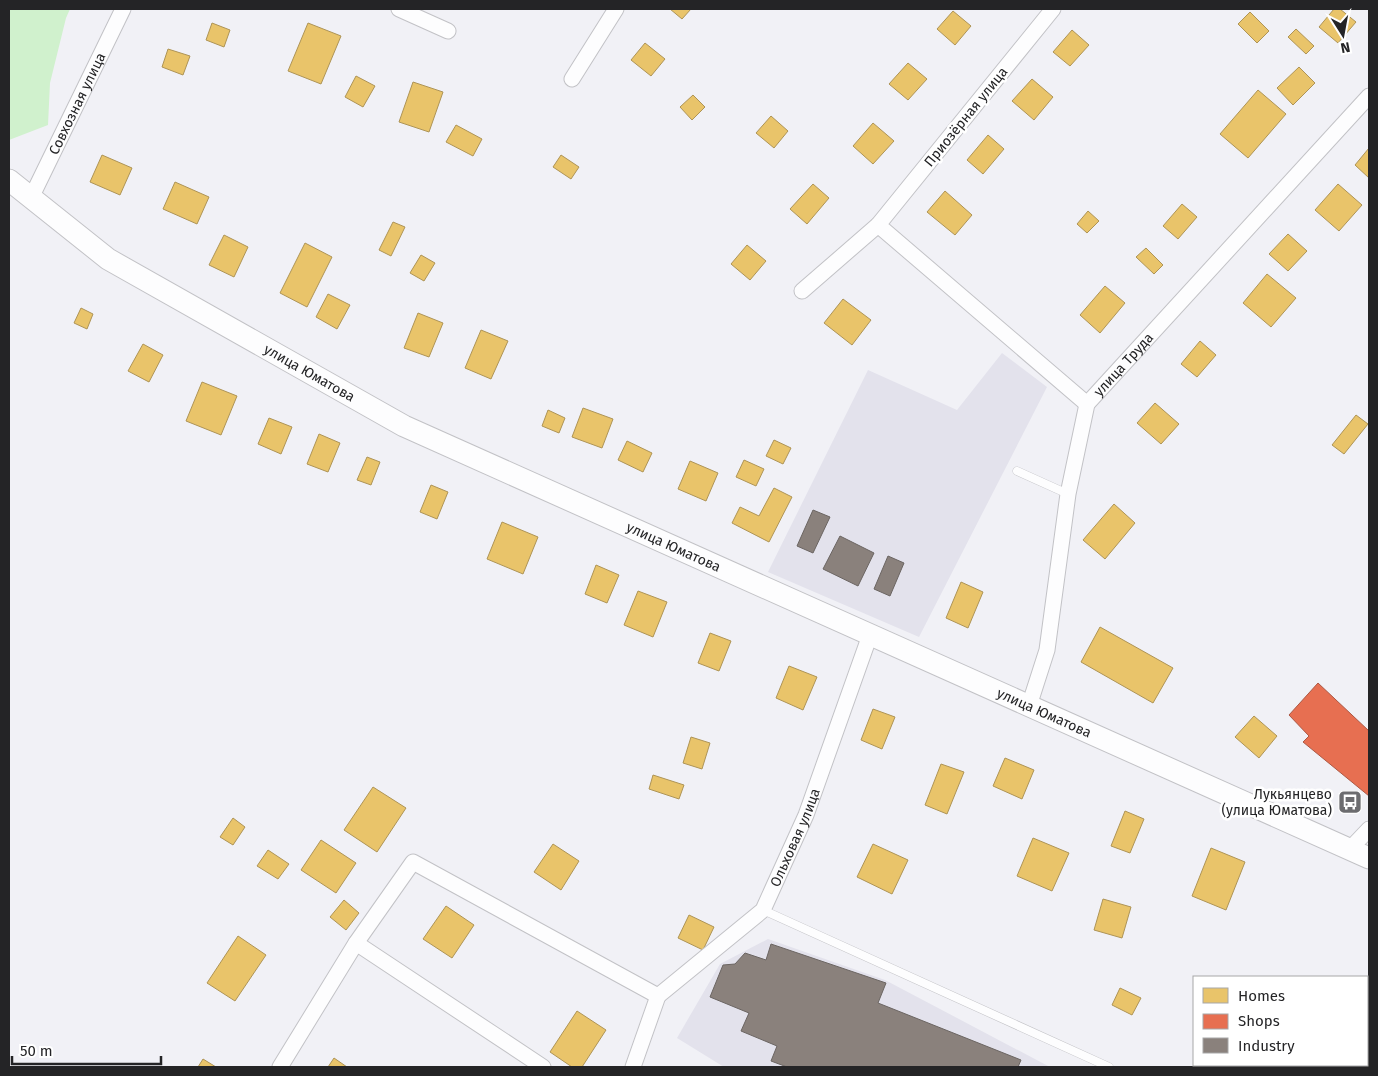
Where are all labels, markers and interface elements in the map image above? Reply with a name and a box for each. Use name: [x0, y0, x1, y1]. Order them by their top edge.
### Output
north arrow: [1318, 10, 1368, 60]
text: N: [1339, 38, 1352, 57]
street label: Совхозная улица: [45, 50, 109, 157]
street label: Приозёрная улица: [921, 64, 1011, 170]
street label: улица Труда: [1090, 329, 1157, 400]
street label: улица Юматова: [261, 340, 358, 405]
street label: улица Юматова: [624, 518, 724, 575]
street label: улица Юматова: [994, 684, 1094, 741]
street label: Ольховая улица: [766, 786, 823, 889]
place label: Лукьянцево (улица Юматова): [1221, 786, 1332, 819]
bus stop icon: Лукьянцево (улица Юматова): [1337, 789, 1363, 815]
legend: [1193, 976, 1368, 1066]
text: Homes: [1238, 987, 1285, 1005]
text: Shops: [1238, 1012, 1280, 1030]
scale bar: [12, 1034, 161, 1066]
text: Industry: [1238, 1037, 1295, 1055]
text: 50 m: [20, 1042, 53, 1060]

